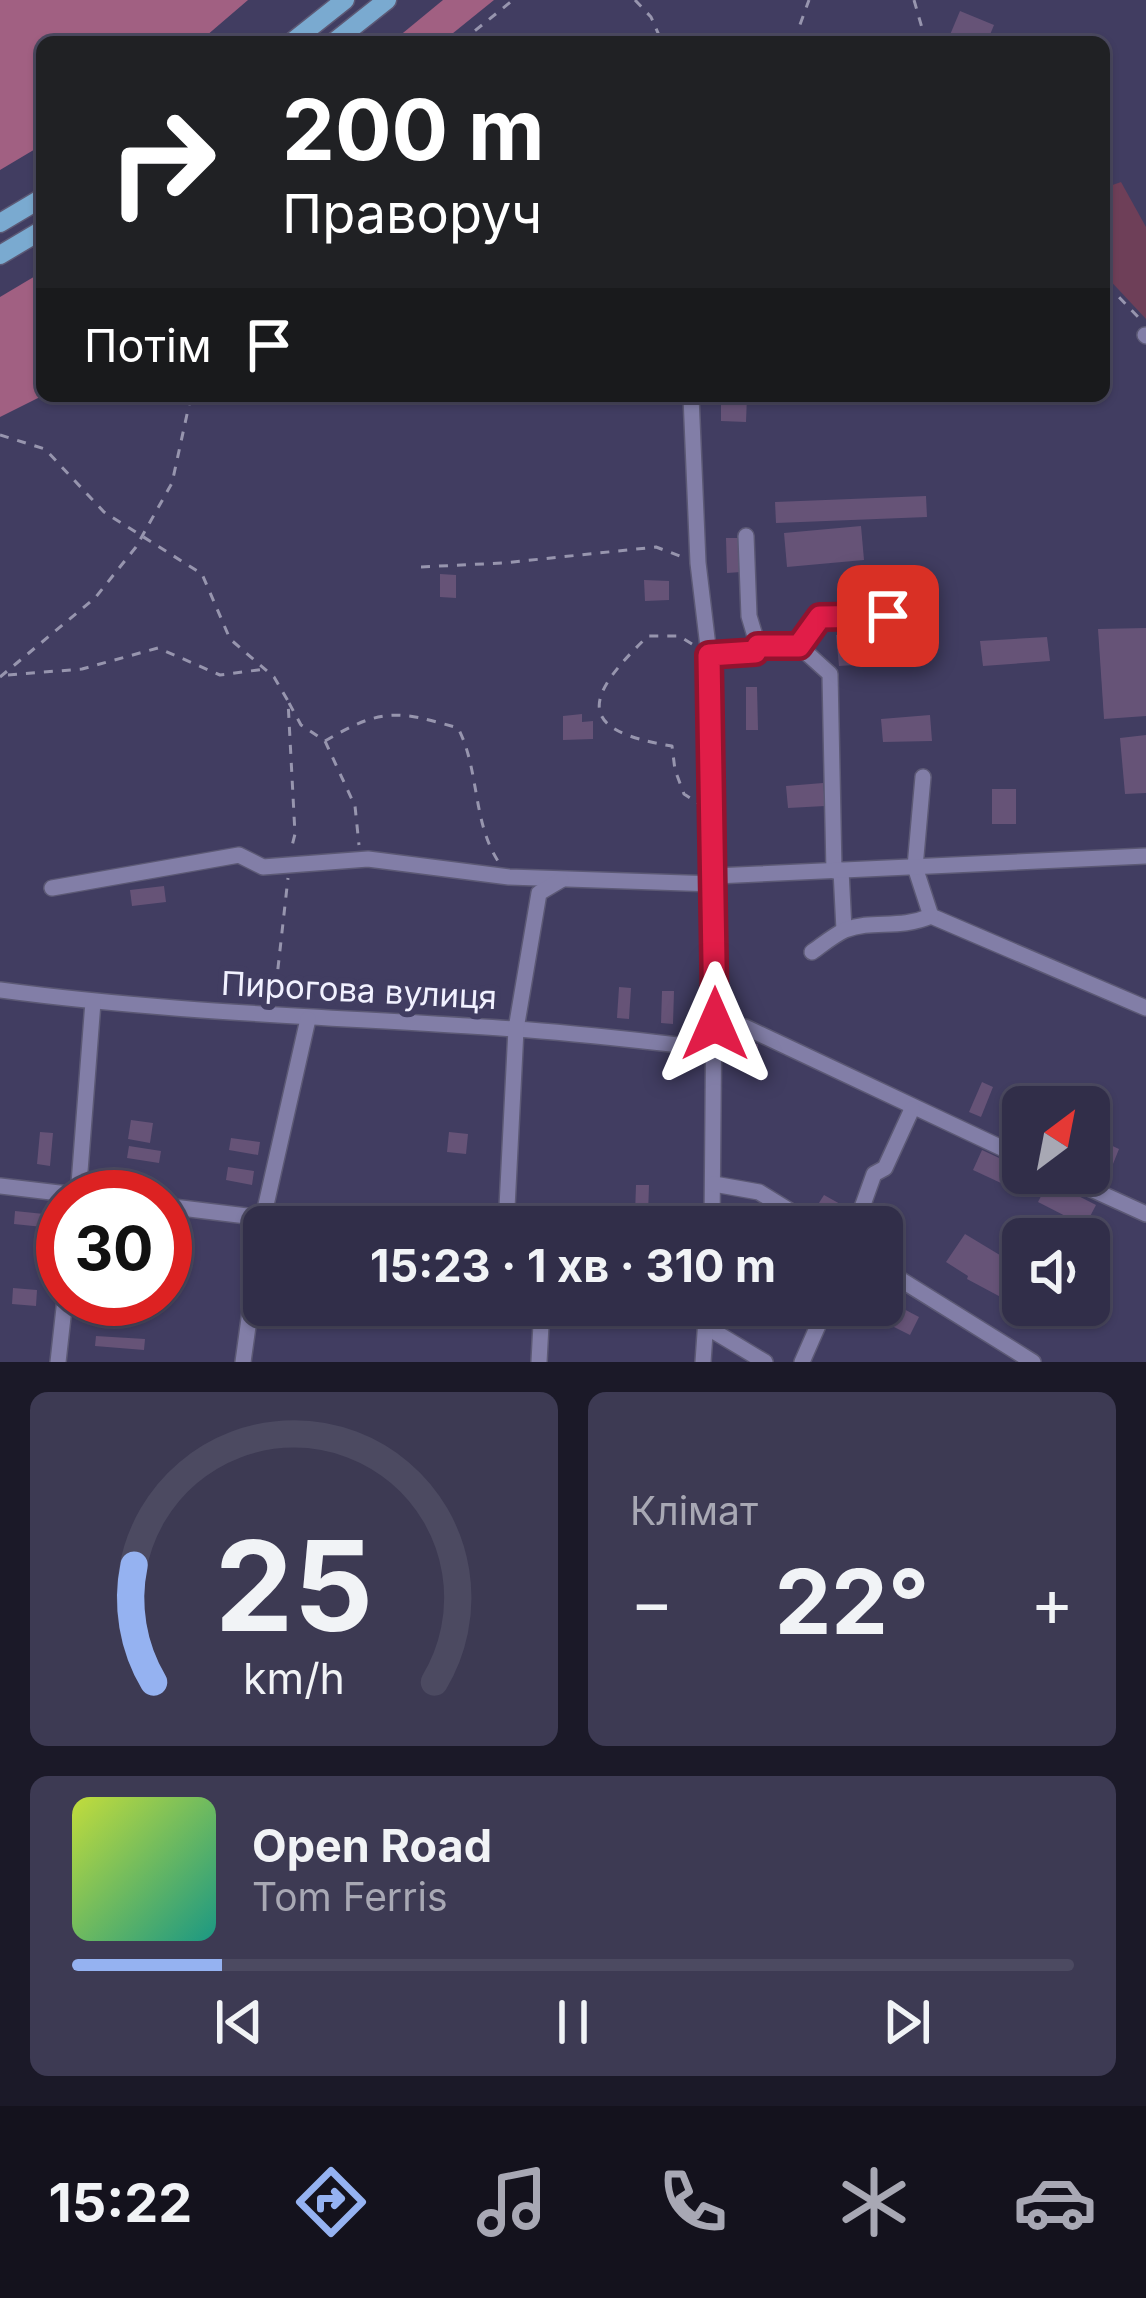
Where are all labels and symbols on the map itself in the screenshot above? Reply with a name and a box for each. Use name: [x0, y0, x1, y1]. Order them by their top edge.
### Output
pin: [837, 565, 939, 667]
position arrow: [652, 961, 778, 1087]
street label: Пирогова вулиця: [220, 963, 498, 1017]
north arrow: [1002, 1086, 1110, 1194]
speed limit sign: 30: [36, 1170, 192, 1326]

